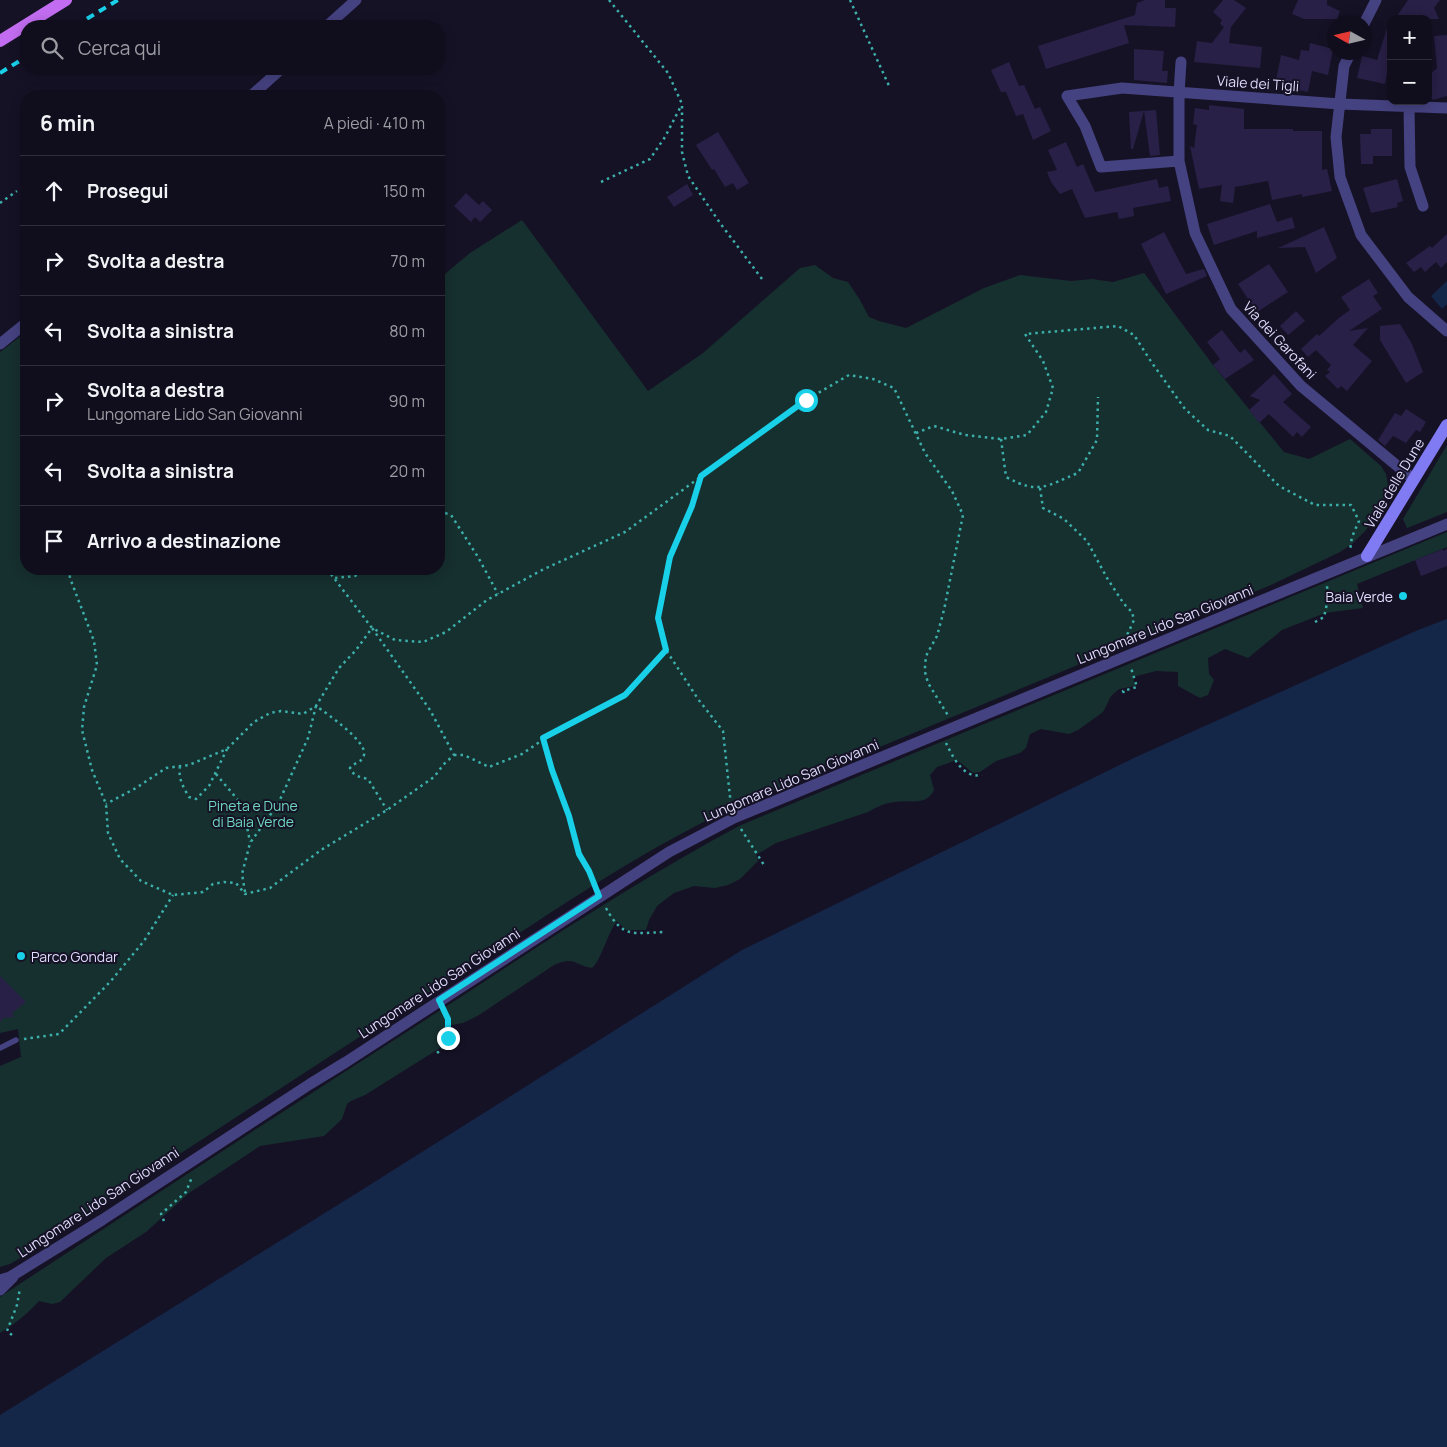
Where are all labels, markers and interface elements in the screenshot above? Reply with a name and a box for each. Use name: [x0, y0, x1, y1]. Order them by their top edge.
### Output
north arrow: [1327, 15, 1372, 60]
map controls: [1387, 15, 1432, 105]
button: +: [1387, 15, 1432, 60]
search box: [20, 20, 445, 75]
icon: search: [38, 34, 66, 62]
text: Cerca qui: [78, 35, 161, 61]
button: −: [1387, 60, 1432, 105]
street label: Viale dei Tigli: [1216, 71, 1300, 95]
text: 6 min: [40, 109, 95, 137]
text: A piedi · 410 m: [324, 112, 425, 134]
icon: ahead: [40, 177, 68, 205]
text: Prosegui: [87, 178, 169, 204]
text: 150 m: [383, 180, 425, 202]
icon: right: [40, 247, 68, 275]
text: Svolta a destra: [87, 248, 224, 274]
text: 70 m: [390, 250, 425, 272]
street label: Via dei Garofani: [1239, 297, 1321, 383]
icon: left: [40, 317, 68, 345]
text: Svolta a sinistra: [87, 318, 234, 344]
text: 80 m: [389, 320, 425, 342]
text: Svolta a destra: [87, 377, 224, 403]
icon: right: [40, 387, 68, 415]
route start: [795, 389, 818, 412]
text: 90 m: [389, 390, 425, 412]
text: Lungomare Lido San Giovanni: [87, 403, 303, 425]
street label: Viale delle Dune: [1360, 435, 1428, 531]
icon: left: [40, 457, 68, 485]
text: Svolta a sinistra: [87, 458, 234, 484]
text: 20 m: [389, 460, 425, 482]
icon: arrive: [40, 527, 68, 555]
text: Arrivo a destinazione: [87, 528, 281, 554]
street label: Lungomare Lido San Giovanni: [1074, 580, 1256, 668]
place label: Baia Verde: [1326, 587, 1393, 606]
marker: Baia Verde: [1397, 590, 1409, 602]
street label: Lungomare Lido San Giovanni: [700, 734, 882, 826]
park label: Pineta e Dune di Baia Verde: [208, 796, 298, 831]
street label: Lungomare Lido San Giovanni: [355, 924, 523, 1042]
place label: Parco Gondar: [31, 947, 118, 966]
marker: Parco Gondar: [15, 950, 27, 962]
route end: [437, 1027, 460, 1050]
street label: Lungomare Lido San Giovanni: [14, 1143, 182, 1261]

